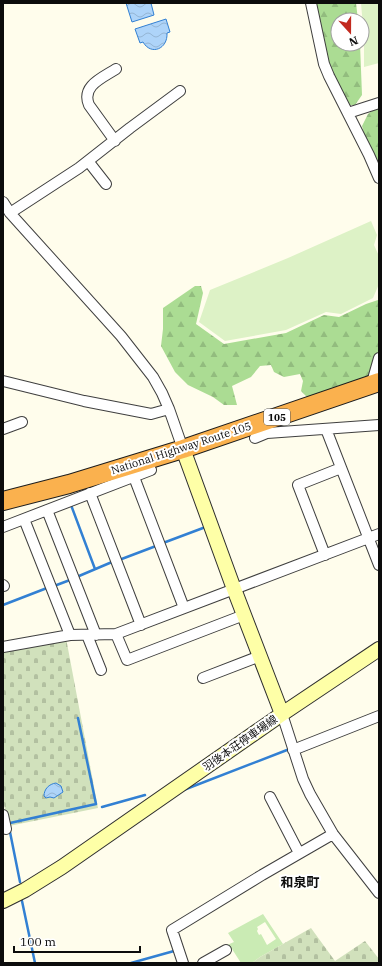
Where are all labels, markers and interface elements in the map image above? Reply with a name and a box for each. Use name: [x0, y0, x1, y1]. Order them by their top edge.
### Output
north arrow: [330, 12, 370, 52]
text: N: [347, 33, 360, 50]
road number: 105: [264, 409, 290, 425]
street label: National Highway Route 105: [109, 419, 253, 477]
street label: 羽後本荘停車場線: [200, 712, 280, 774]
district label: 和泉町: [280, 874, 320, 891]
scale bar: [14, 928, 140, 954]
text: 100 m: [20, 934, 56, 949]

